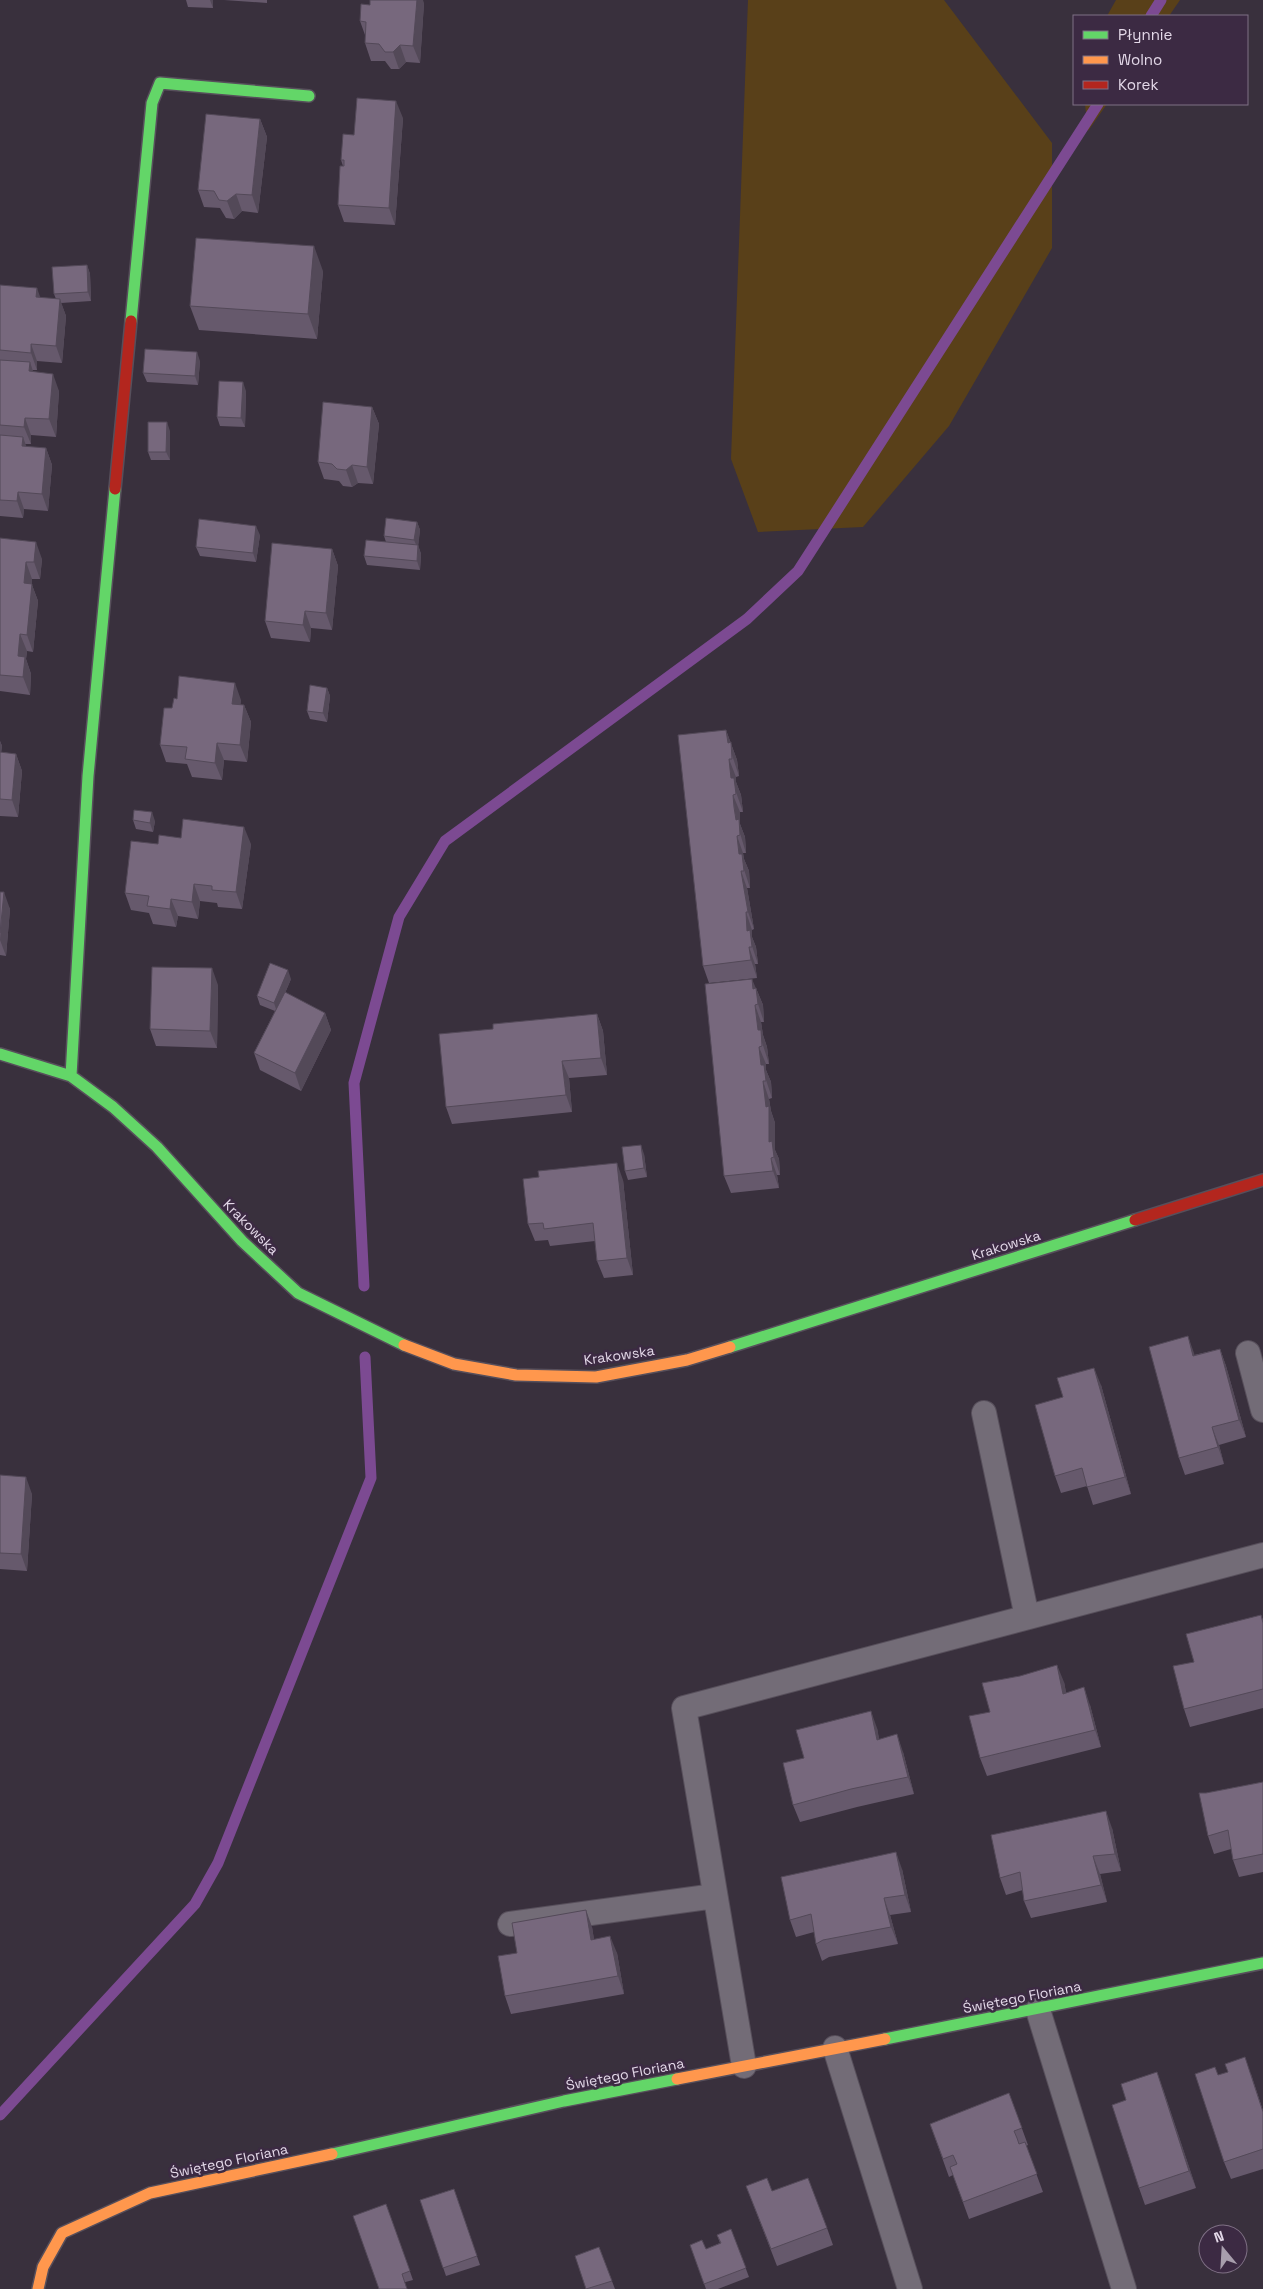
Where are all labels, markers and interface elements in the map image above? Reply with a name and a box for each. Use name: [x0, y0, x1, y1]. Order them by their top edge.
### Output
legend: [1073, 15, 1248, 105]
text: Płynnie: [1118, 25, 1172, 44]
text: Wolno: [1118, 50, 1162, 69]
text: Korek: [1118, 75, 1158, 94]
street label: Krakowska: [219, 1195, 283, 1259]
street label: Krakowska: [969, 1226, 1043, 1264]
street label: Krakowska: [582, 1341, 656, 1369]
street label: Świętego Floriana: [961, 1977, 1083, 2017]
street label: Świętego Floriana: [564, 2054, 686, 2094]
street label: Świętego Floriana: [168, 2140, 290, 2182]
north arrow: [1198, 2224, 1248, 2274]
text: N: [1212, 2227, 1226, 2247]

